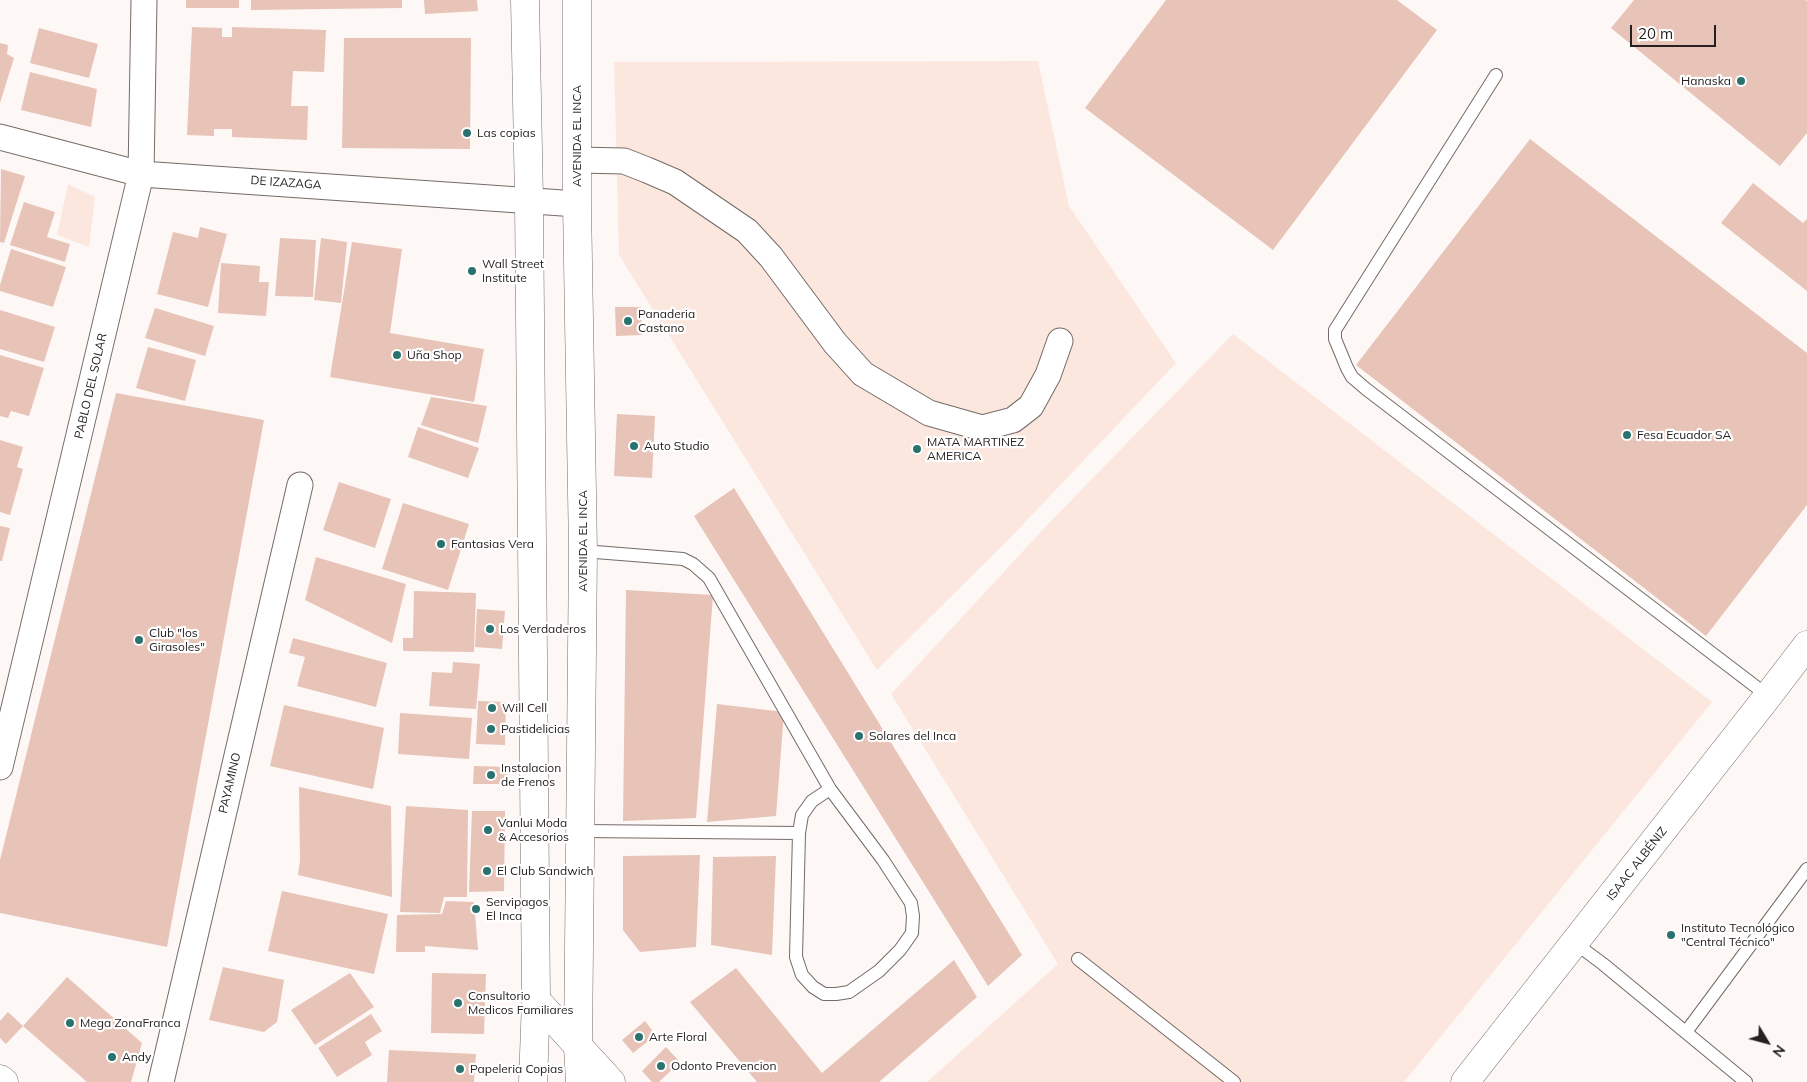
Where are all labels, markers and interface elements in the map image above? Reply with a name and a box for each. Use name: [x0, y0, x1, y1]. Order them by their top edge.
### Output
scale bar: [1632, 15, 1718, 47]
text: 20 m: [1638, 24, 1673, 43]
place label: Hanaska: [1681, 74, 1731, 88]
marker: Hanaska: [1735, 75, 1747, 87]
street label: AVENIDA EL INCA: [570, 85, 584, 187]
place label: Las copias: [477, 126, 536, 140]
marker: Las copias: [461, 127, 473, 139]
street label: DE IZAZAGA: [250, 173, 322, 193]
place label: Wall Street Institute: [482, 257, 544, 285]
marker: Wall Street Institute: [466, 265, 478, 277]
place label: Panaderia Castano: [638, 307, 695, 335]
marker: Panaderia Castano: [622, 315, 634, 327]
street label: PABLO DEL SOLAR: [72, 332, 110, 440]
place label: Uña Shop: [407, 348, 462, 362]
marker: Uña Shop: [391, 349, 403, 361]
place label: Fesa Ecuador SA: [1637, 428, 1731, 442]
marker: Fesa Ecuador SA: [1621, 429, 1633, 441]
place label: MATA MARTINEZ AMERICA: [927, 435, 1024, 463]
place label: Auto Studio: [644, 439, 709, 453]
marker: Auto Studio: [628, 440, 640, 452]
marker: MATA MARTINEZ AMERICA: [911, 443, 923, 455]
street label: AVENIDA EL INCA: [576, 490, 590, 592]
place label: Fantasias Vera: [451, 537, 534, 551]
marker: Fantasias Vera: [435, 538, 447, 550]
place label: Los Verdaderos: [500, 622, 586, 636]
marker: Los Verdaderos: [484, 623, 496, 635]
place label: Club "los Girasoles": [149, 626, 205, 654]
marker: Club "los Girasoles": [133, 634, 145, 646]
place label: Will Cell: [502, 701, 547, 715]
marker: Will Cell: [486, 702, 498, 714]
place label: Pastidelicias: [501, 722, 570, 736]
marker: Pastidelicias: [485, 723, 497, 735]
place label: Solares del Inca: [869, 729, 956, 743]
marker: Solares del Inca: [853, 730, 865, 742]
street label: PAYAMINO: [216, 751, 244, 815]
place label: Instalacion de Frenos: [501, 761, 561, 789]
marker: Instalacion de Frenos: [485, 769, 497, 781]
place label: Vanlui Moda & Accesorios: [498, 816, 569, 844]
marker: Vanlui Moda & Accesorios: [482, 824, 494, 836]
street label: ISAAC ALBÉNIZ: [1604, 824, 1670, 904]
place label: El Club Sandwich: [497, 864, 594, 878]
marker: El Club Sandwich: [481, 865, 493, 877]
place label: Servipagos El Inca: [486, 895, 548, 923]
marker: Servipagos El Inca: [470, 903, 482, 915]
place label: Instituto Tecnológico "Central Técnico": [1681, 921, 1794, 949]
marker: Instituto Tecnológico "Central Técnico": [1665, 929, 1677, 941]
place label: Consultorio Medicos Familiares: [468, 989, 573, 1017]
marker: Consultorio Medicos Familiares: [452, 997, 464, 1009]
place label: Mega ZonaFranca: [80, 1016, 181, 1030]
marker: Mega ZonaFranca: [64, 1017, 76, 1029]
north arrow: [1742, 1017, 1792, 1067]
place label: Arte Floral: [649, 1030, 707, 1044]
marker: Arte Floral: [633, 1031, 645, 1043]
text: N: [1769, 1041, 1789, 1061]
place label: Andy: [122, 1050, 151, 1064]
marker: Andy: [106, 1051, 118, 1063]
place label: Odonto Prevencion: [671, 1059, 776, 1073]
marker: Odonto Prevencion: [655, 1060, 667, 1072]
place label: Papeleria Copias: [470, 1062, 563, 1076]
marker: Papeleria Copias: [454, 1063, 466, 1075]

